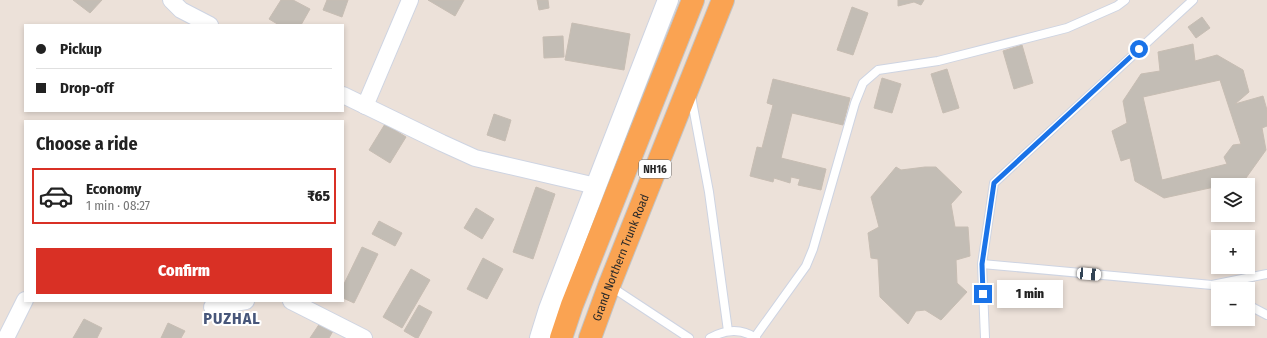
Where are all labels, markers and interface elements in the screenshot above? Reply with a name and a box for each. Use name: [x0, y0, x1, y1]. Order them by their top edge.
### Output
text: Pickup: [60, 40, 102, 58]
route start: [1130, 40, 1148, 58]
text: Drop-off: [60, 79, 114, 97]
text: Choose a ride: [36, 133, 138, 155]
road number: NH16: [639, 160, 671, 178]
icon: car: [38, 178, 74, 214]
map controls: [1211, 178, 1255, 326]
button: layers: [1211, 178, 1255, 222]
text: Economy: [86, 180, 141, 198]
text: ₹65: [307, 187, 330, 205]
street label: Grand Northern Trunk Road: [590, 192, 652, 323]
text: 1 min · 08:27: [86, 198, 150, 213]
button: +: [1211, 230, 1255, 274]
button: Confirm: [36, 248, 332, 294]
car: [1077, 267, 1101, 281]
callout: 1 min: [997, 280, 1063, 308]
button: −: [1211, 282, 1255, 326]
route end: [974, 285, 992, 303]
text: 1 min: [1016, 286, 1044, 301]
district label: PUZHAL: [203, 309, 261, 328]

